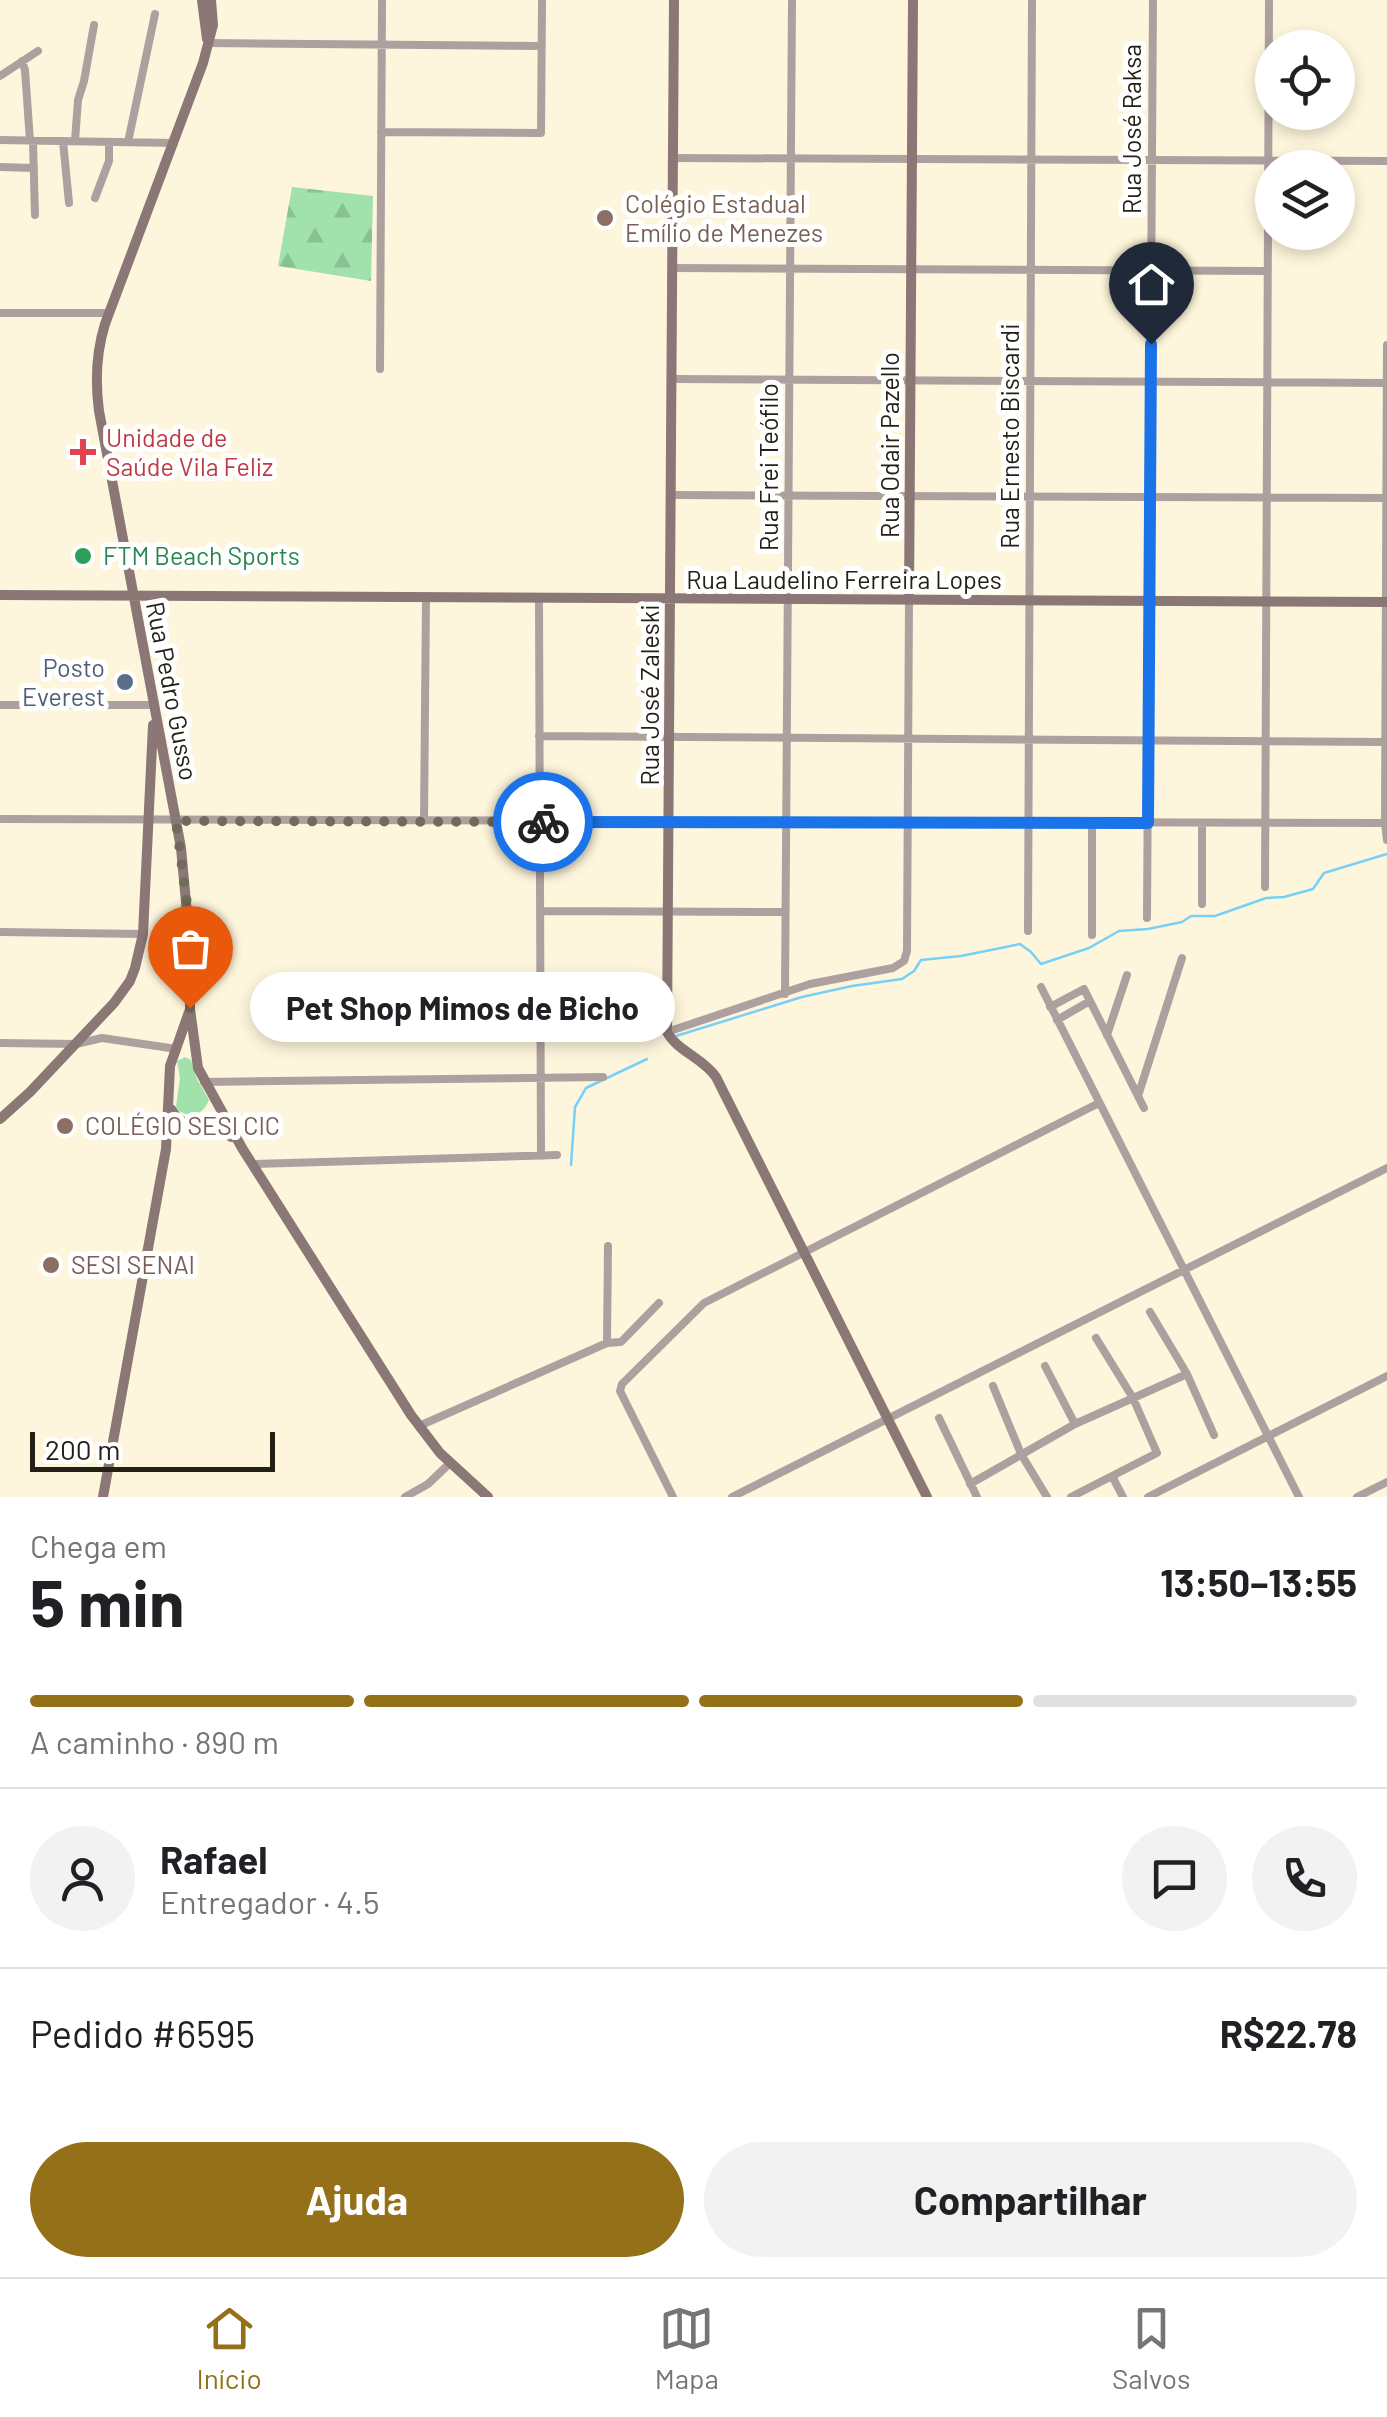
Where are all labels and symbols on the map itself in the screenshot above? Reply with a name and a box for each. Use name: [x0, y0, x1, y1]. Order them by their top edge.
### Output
street label: Rua José Raksa: [1116, 44, 1146, 214]
place label: Colégio Estadual Emílio de Menezes: [625, 188, 823, 247]
marker: Colégio Estadual Emílio de Menezes: [594, 207, 616, 229]
pin: [1109, 242, 1194, 345]
street label: Rua Ernesto Biscardi: [994, 323, 1024, 549]
street label: Rua Odair Pazello: [874, 352, 904, 538]
street label: Rua Frei Teófilo: [753, 383, 783, 551]
place label: Unidade de Saúde Vila Feliz: [106, 422, 273, 481]
marker: Unidade de Saúde Vila Feliz: [70, 439, 96, 465]
place label: FTM Beach Sports: [103, 540, 300, 570]
marker: FTM Beach Sports: [72, 545, 94, 567]
street label: Rua Laudelino Ferreira Lopes: [686, 564, 1002, 594]
street label: Rua Pedro Gusso: [141, 599, 205, 783]
street label: Rua José Zaleski: [634, 604, 664, 786]
place label: Posto Everest: [22, 652, 105, 711]
marker: Posto Everest: [114, 671, 136, 693]
courier: [493, 772, 593, 872]
pin: [148, 906, 233, 1009]
callout: Pet Shop Mimos de Bicho: [250, 973, 675, 1043]
place label: COLÉGIO SESI CIC: [85, 1110, 280, 1140]
marker: COLÉGIO SESI CIC: [54, 1115, 76, 1137]
place label: SESI SENAI: [71, 1249, 195, 1279]
marker: SESI SENAI: [40, 1254, 62, 1276]
scale bar: [30, 1427, 275, 1472]

